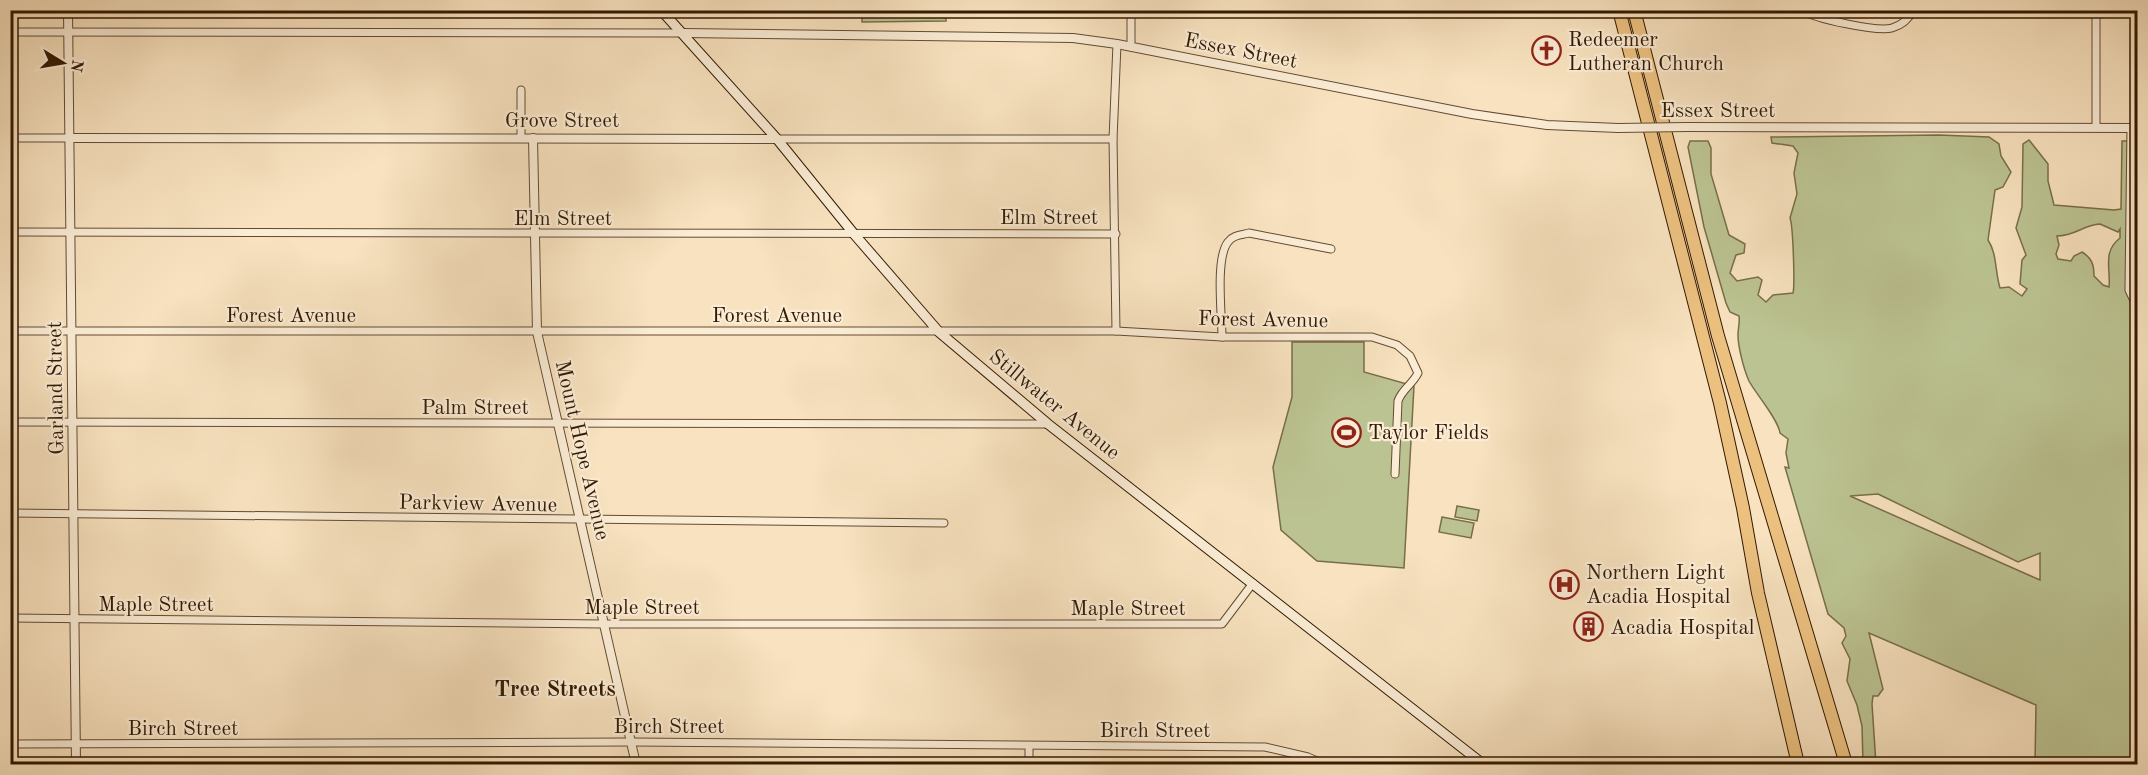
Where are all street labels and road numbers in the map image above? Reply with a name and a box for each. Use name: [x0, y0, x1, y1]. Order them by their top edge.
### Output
street label: Essex Street: [1182, 30, 1299, 73]
street label: Essex Street: [1661, 101, 1775, 122]
street label: Grove Street: [505, 111, 619, 132]
street label: Elm Street: [1000, 208, 1098, 229]
street label: Elm Street: [514, 209, 612, 230]
street label: Forest Avenue: [226, 306, 356, 327]
street label: Forest Avenue: [712, 306, 842, 327]
street label: Forest Avenue: [1198, 309, 1328, 332]
street label: Garland Street: [45, 321, 68, 455]
street label: Stillwater Avenue: [985, 346, 1123, 464]
street label: Mount Hope Avenue: [551, 358, 612, 542]
street label: Palm Street: [421, 398, 529, 419]
street label: Parkview Avenue: [399, 493, 557, 516]
street label: Maple Street: [98, 595, 214, 616]
street label: Maple Street: [584, 598, 700, 619]
street label: Maple Street: [1070, 599, 1186, 620]
street label: Birch Street: [614, 717, 724, 738]
street label: Birch Street: [128, 719, 238, 740]
street label: Birch Street: [1100, 721, 1210, 742]

